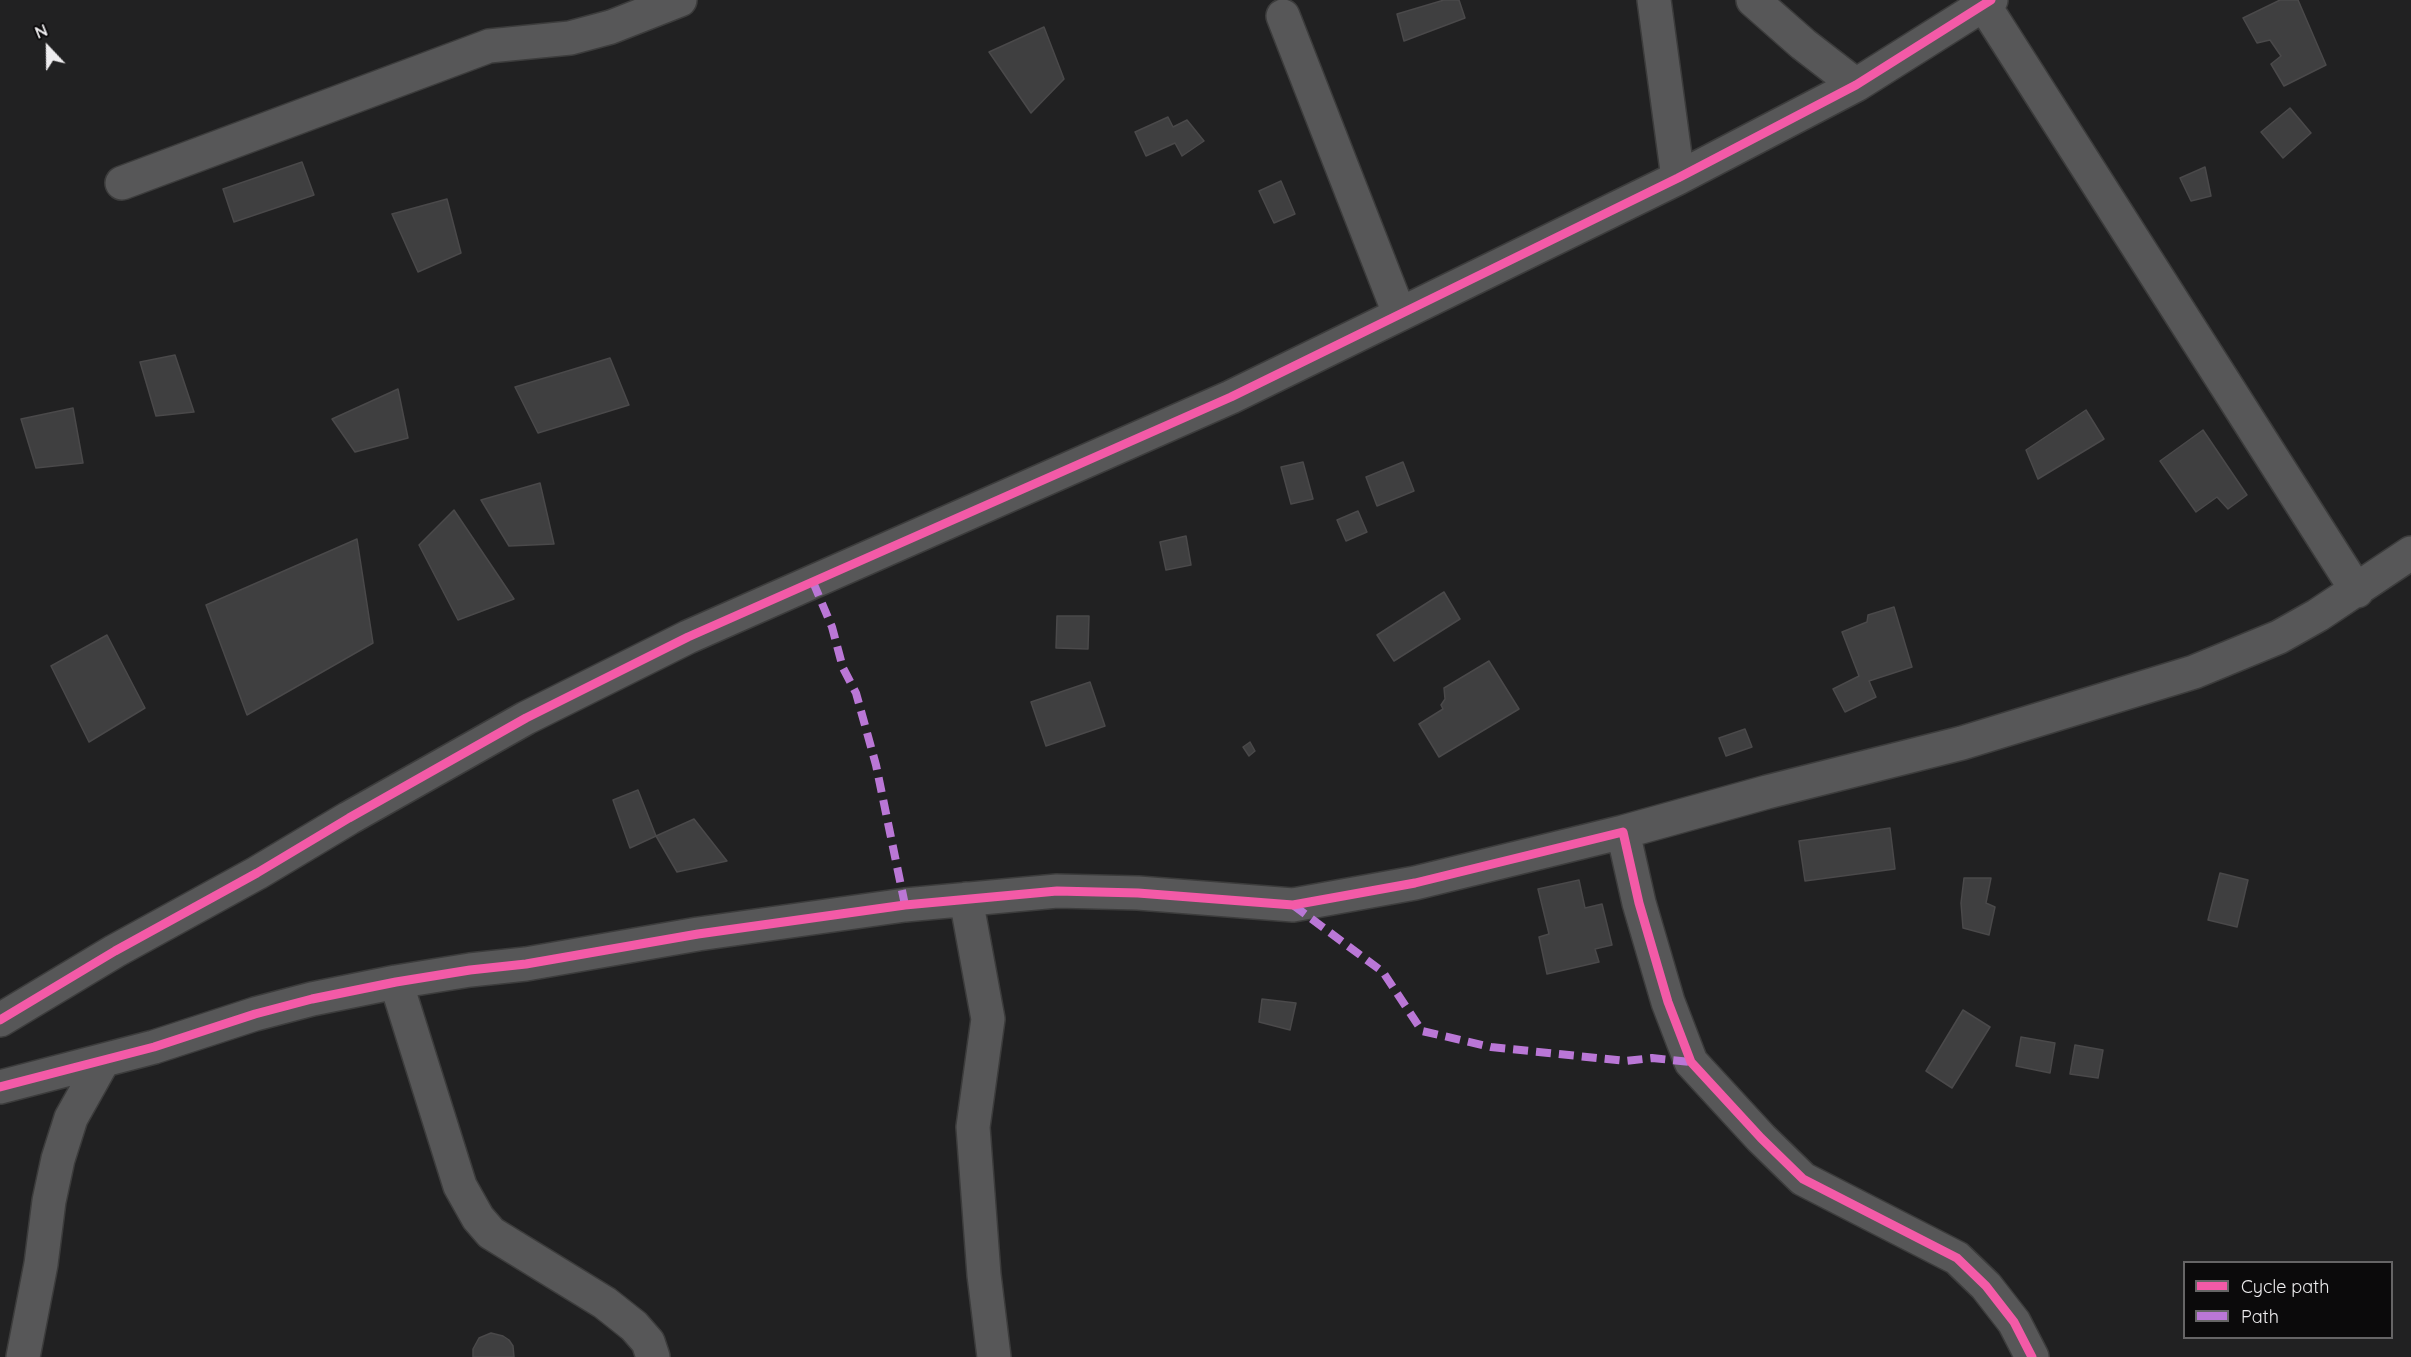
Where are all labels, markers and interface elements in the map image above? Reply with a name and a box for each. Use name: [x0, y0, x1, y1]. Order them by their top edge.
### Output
north arrow: [18, 18, 78, 78]
text: N: [32, 20, 50, 43]
legend: [2183, 1261, 2393, 1339]
text: Cycle path: [2241, 1275, 2329, 1298]
text: Path: [2241, 1305, 2279, 1328]

